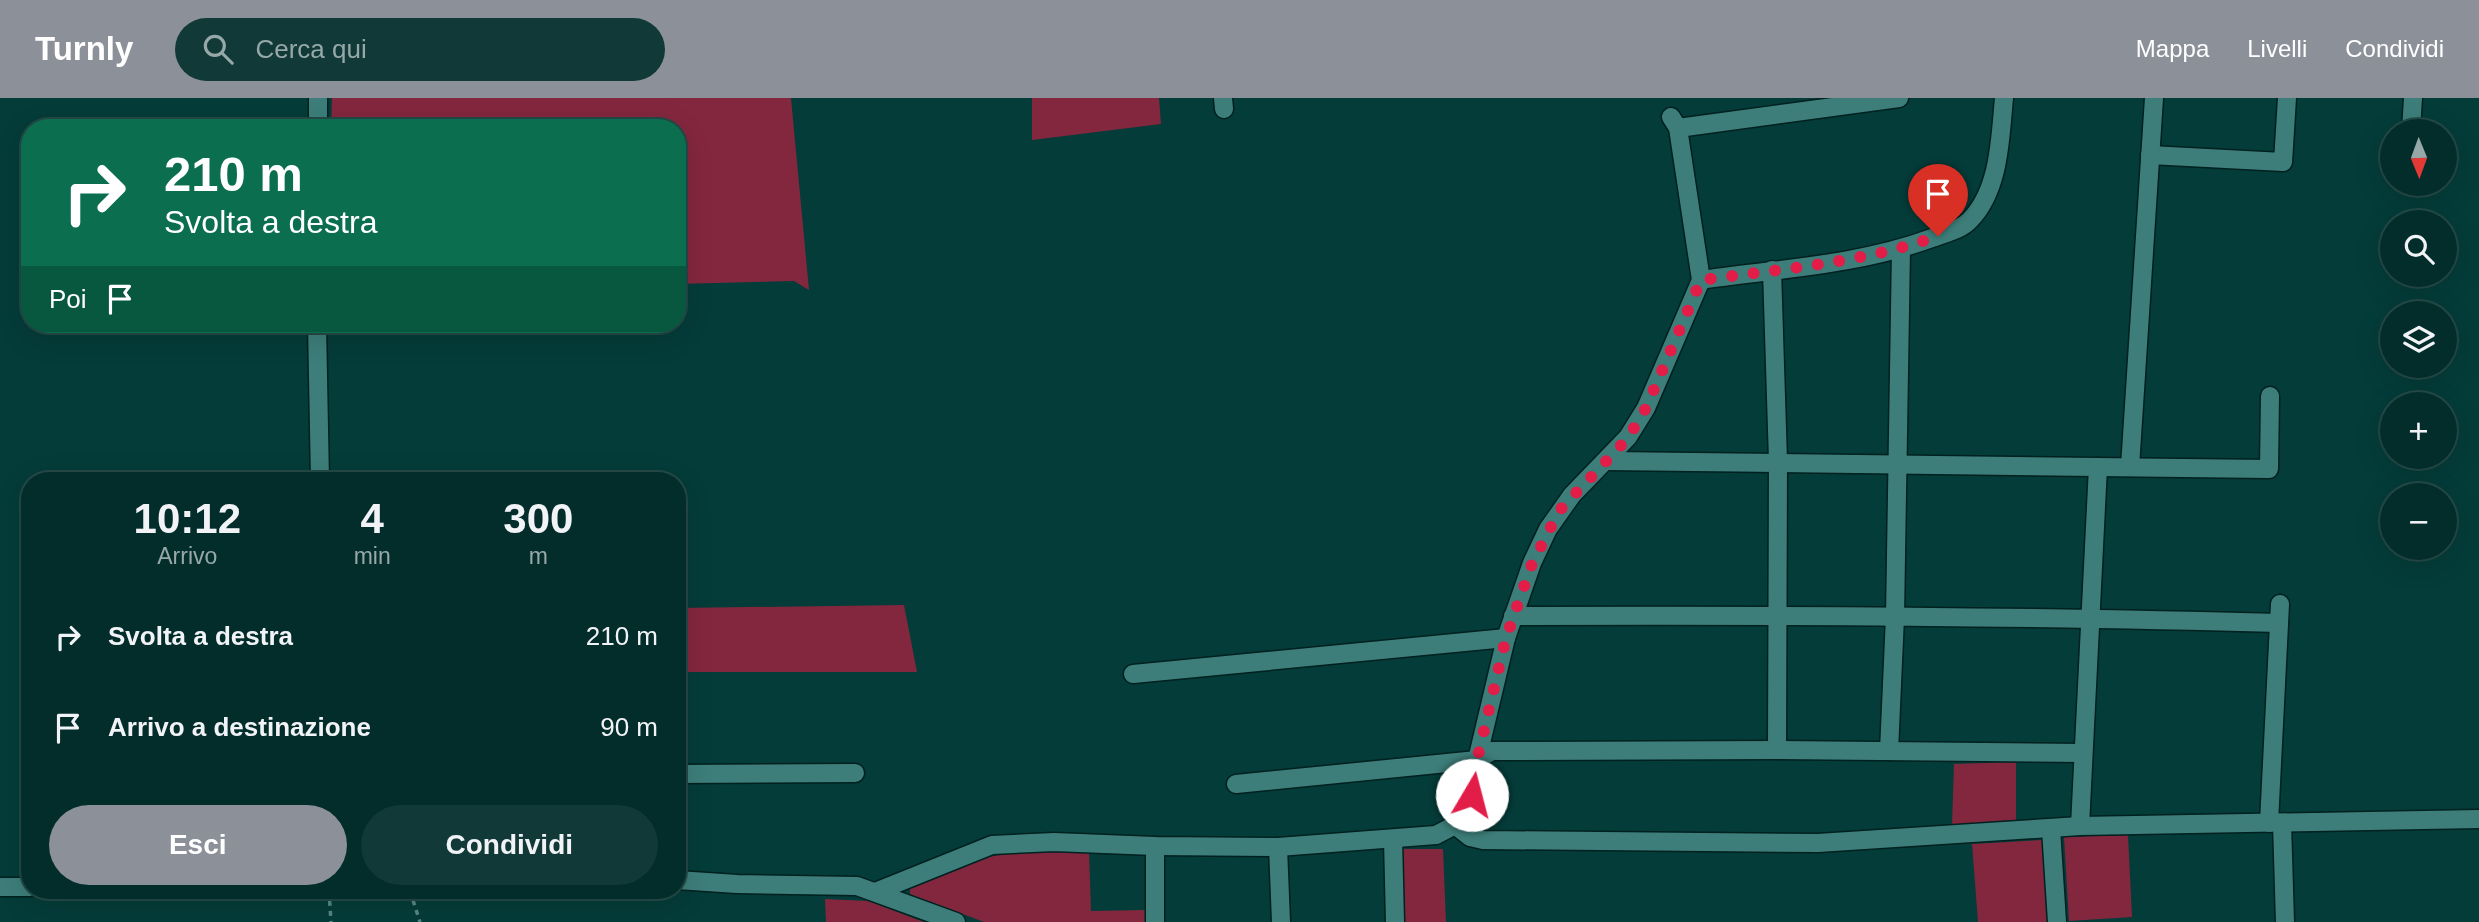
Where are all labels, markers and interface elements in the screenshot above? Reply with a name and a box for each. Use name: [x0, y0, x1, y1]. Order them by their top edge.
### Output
search box: [175, 18, 665, 81]
text: Turnly: [35, 30, 133, 67]
icon: search: [199, 30, 237, 68]
text: Cerca qui: [255, 34, 367, 64]
text: Mappa: [2136, 35, 2209, 62]
text: Livelli: [2247, 35, 2307, 62]
text: Condividi: [2345, 35, 2444, 62]
north arrow: [2380, 119, 2457, 196]
map controls: [2380, 119, 2457, 560]
icon: right: [49, 147, 140, 238]
text: 210 m: [164, 147, 303, 201]
pin: [1908, 164, 1968, 236]
icon: arrive: [1919, 175, 1957, 213]
text: Svolta a destra: [164, 204, 377, 240]
button: search: [2380, 210, 2457, 287]
icon: arrive: [101, 280, 139, 318]
text: Poi: [49, 284, 87, 314]
button: layers: [2380, 301, 2457, 378]
button: +: [2380, 392, 2457, 469]
button: −: [2380, 483, 2457, 560]
text: 10:12: [134, 495, 241, 542]
text: 4: [360, 495, 384, 542]
text: 300: [503, 495, 573, 542]
text: Arrivo: [157, 543, 217, 569]
text: min: [354, 543, 391, 569]
text: m: [529, 543, 548, 569]
icon: right: [49, 618, 87, 656]
text: Svolta a destra: [108, 621, 293, 651]
text: 210 m: [586, 621, 658, 651]
icon: arrive: [49, 709, 87, 747]
text: Arrivo a destinazione: [108, 712, 371, 742]
text: 90 m: [600, 712, 658, 742]
position arrow: [1435, 758, 1509, 832]
button: Esci: [49, 805, 347, 885]
button: Condividi: [361, 805, 658, 885]

